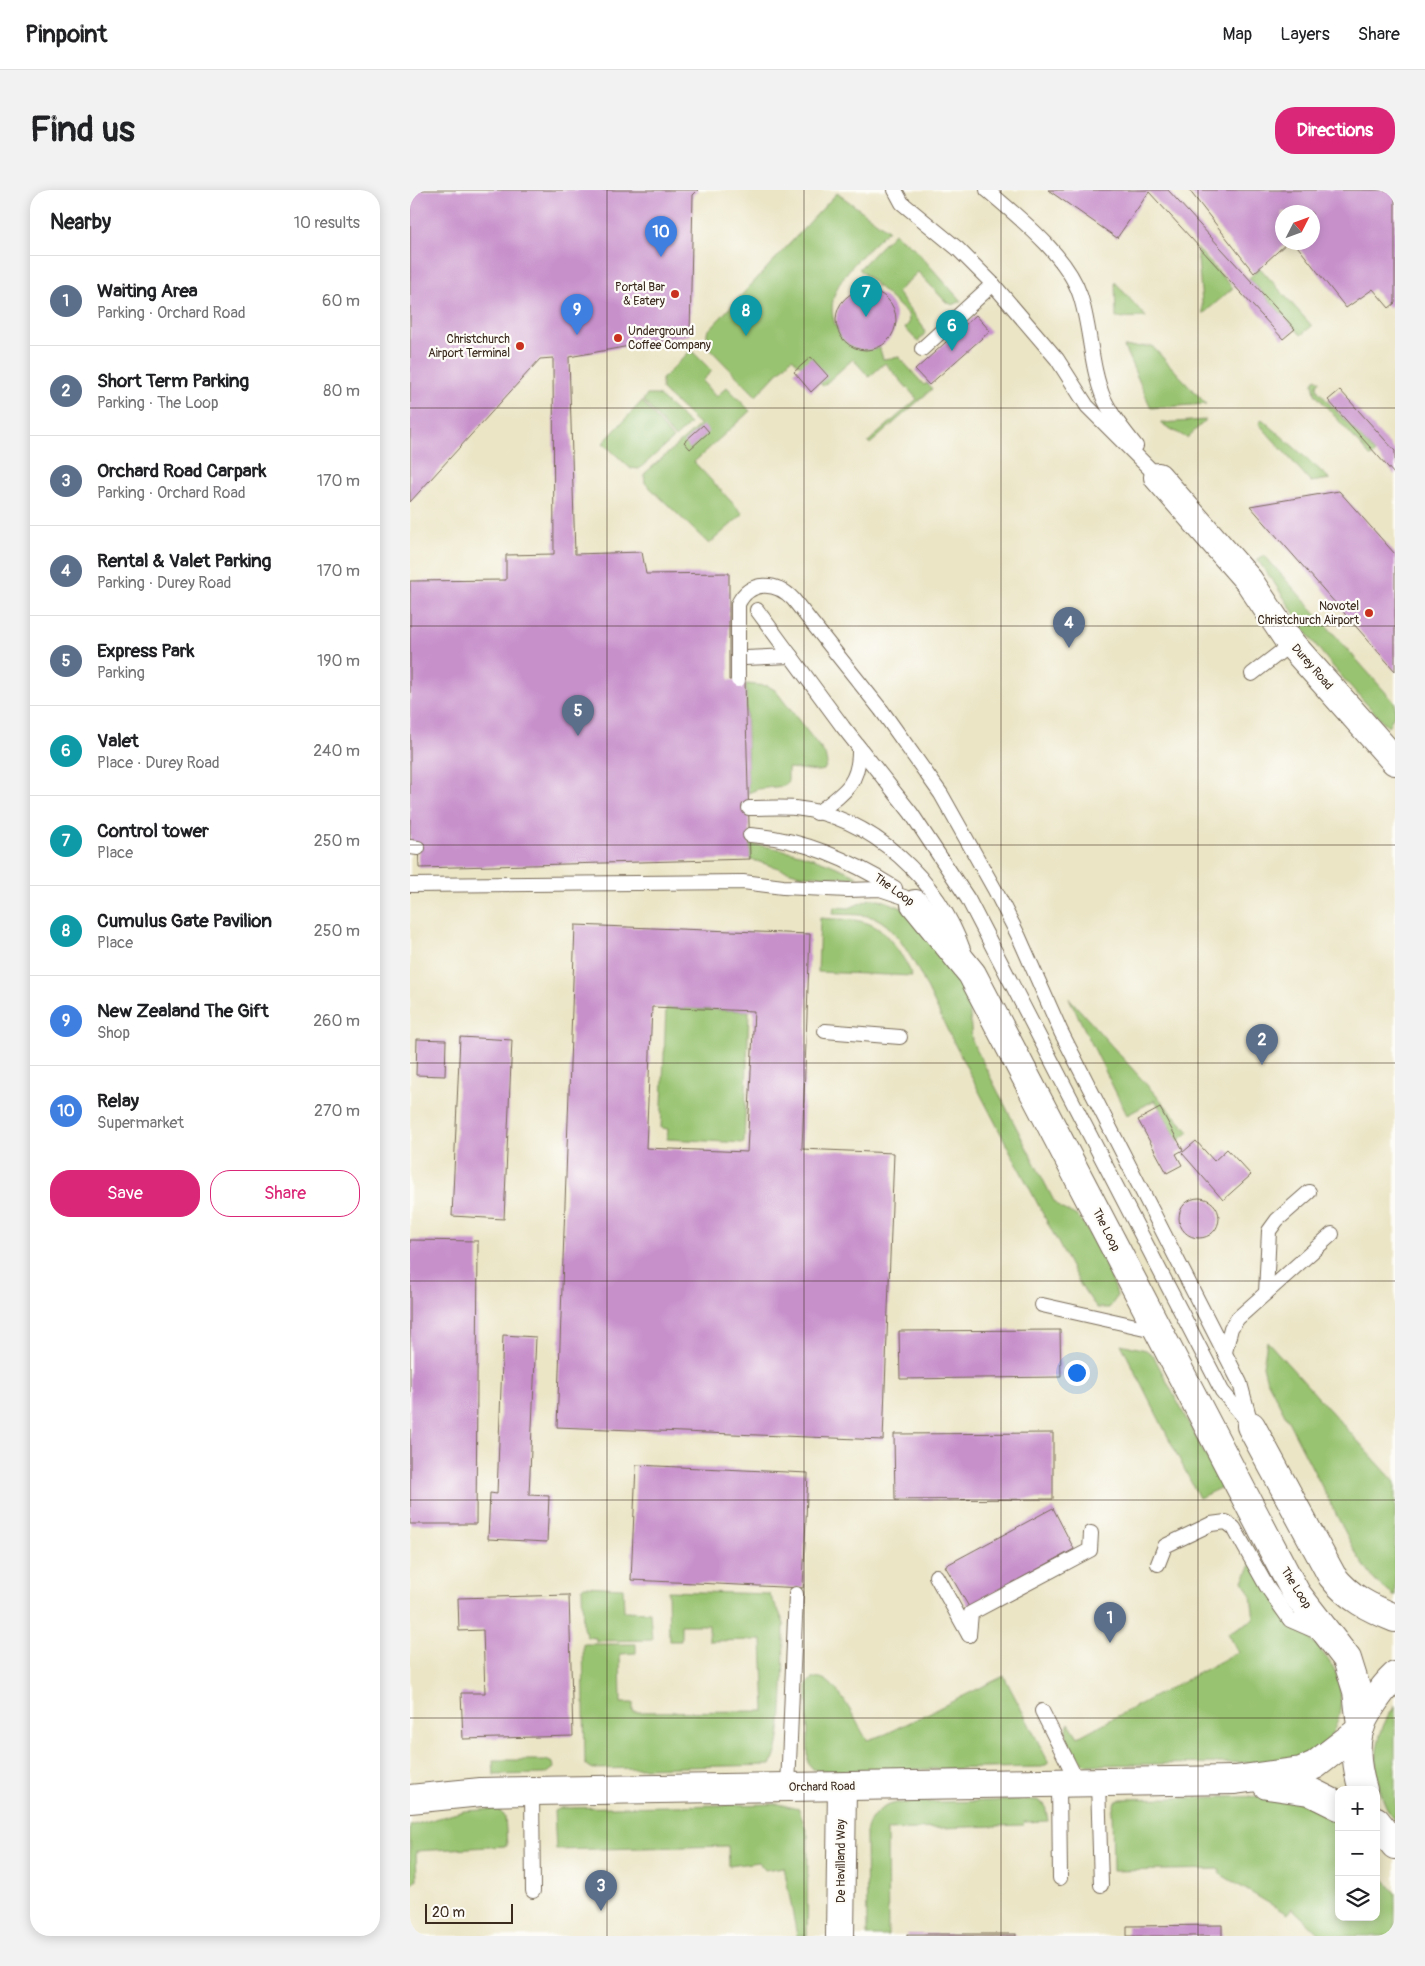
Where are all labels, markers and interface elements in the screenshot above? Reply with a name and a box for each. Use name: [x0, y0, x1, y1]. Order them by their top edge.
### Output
text: Pinpoint: [25, 20, 107, 49]
text: Map: [1223, 23, 1252, 46]
text: Layers: [1280, 23, 1330, 46]
text: Share: [1358, 23, 1400, 46]
button: Directions: [1275, 107, 1395, 154]
text: Find us: [30, 108, 135, 152]
north arrow: [1275, 205, 1320, 250]
text: Nearby: [50, 209, 111, 236]
text: 10 results: [294, 213, 360, 233]
pin: 10: [645, 216, 677, 257]
pin: 7: [850, 276, 882, 317]
text: Waiting Area: [97, 279, 198, 303]
place label: Portal Bar & Eatery: [615, 280, 666, 309]
marker: Portal Bar & Eatery: [669, 288, 681, 300]
text: 1: [63, 291, 69, 311]
text: 60 m: [322, 291, 360, 311]
pin: 9: [561, 294, 593, 335]
pin: 8: [730, 295, 762, 336]
text: Parking · Orchard Road: [97, 303, 246, 323]
pin: 6: [936, 310, 968, 351]
place label: Underground Coffee Company: [628, 324, 711, 353]
place label: Christchurch Airport Terminal: [428, 332, 510, 361]
marker: Underground Coffee Company: [612, 332, 624, 344]
marker: Christchurch Airport Terminal: [514, 340, 526, 352]
text: Short Term Parking: [97, 369, 249, 393]
text: 2: [62, 381, 70, 401]
text: 80 m: [323, 381, 360, 401]
text: Parking · The Loop: [97, 393, 219, 413]
text: Orchard Road Carpark: [97, 459, 266, 483]
text: 3: [62, 471, 70, 491]
text: 170 m: [317, 471, 360, 491]
text: Parking · Orchard Road: [97, 483, 246, 503]
text: Rental & Valet Parking: [97, 549, 271, 573]
text: 4: [61, 561, 71, 581]
text: 170 m: [317, 561, 360, 581]
text: Parking · Durey Road: [97, 573, 231, 593]
place label: Novotel Christchurch Airport: [1258, 599, 1359, 628]
pin: 4: [1053, 607, 1085, 648]
marker: Novotel Christchurch Airport: [1363, 607, 1375, 619]
text: Express Park: [97, 639, 195, 663]
street label: Durey Road: [1288, 641, 1336, 693]
text: 5: [62, 651, 70, 671]
text: 190 m: [317, 651, 360, 671]
text: Parking: [97, 663, 145, 683]
pin: 5: [562, 695, 594, 736]
text: Valet: [97, 729, 139, 753]
text: 6: [61, 741, 71, 761]
text: 240 m: [313, 741, 360, 761]
text: Place · Durey Road: [97, 753, 220, 773]
text: Control tower: [97, 819, 209, 843]
text: 7: [62, 831, 70, 851]
text: 250 m: [314, 831, 360, 851]
text: Place: [97, 843, 133, 863]
street label: The Loop: [871, 870, 917, 910]
text: Cumulus Gate Pavilion: [97, 909, 272, 933]
text: 8: [62, 921, 70, 941]
text: 250 m: [314, 921, 360, 941]
text: Place: [97, 933, 133, 953]
text: New Zealand The Gift: [97, 999, 269, 1023]
text: 9: [62, 1011, 70, 1031]
text: 260 m: [313, 1011, 360, 1031]
text: Shop: [97, 1023, 130, 1043]
pin: 2: [1246, 1024, 1278, 1065]
text: Relay: [97, 1089, 139, 1113]
text: 10: [57, 1101, 75, 1121]
text: 270 m: [314, 1101, 360, 1121]
text: Supermarket: [97, 1113, 184, 1133]
button: Save: [50, 1170, 200, 1217]
button: Share: [210, 1170, 360, 1217]
street label: The Loop: [1089, 1206, 1123, 1254]
your location: [1064, 1360, 1090, 1386]
street label: The Loop: [1277, 1564, 1315, 1612]
pin: 1: [1094, 1602, 1126, 1643]
street label: Orchard Road: [789, 1779, 856, 1795]
map controls: [1335, 1786, 1380, 1921]
button: +: [1335, 1786, 1380, 1831]
street label: De Havilland Way: [834, 1819, 849, 1903]
button: −: [1335, 1831, 1380, 1876]
pin: 3: [585, 1870, 617, 1911]
button: layers: [1335, 1876, 1380, 1921]
scale bar: [425, 1901, 512, 1924]
text: 20 m: [432, 1904, 465, 1921]

